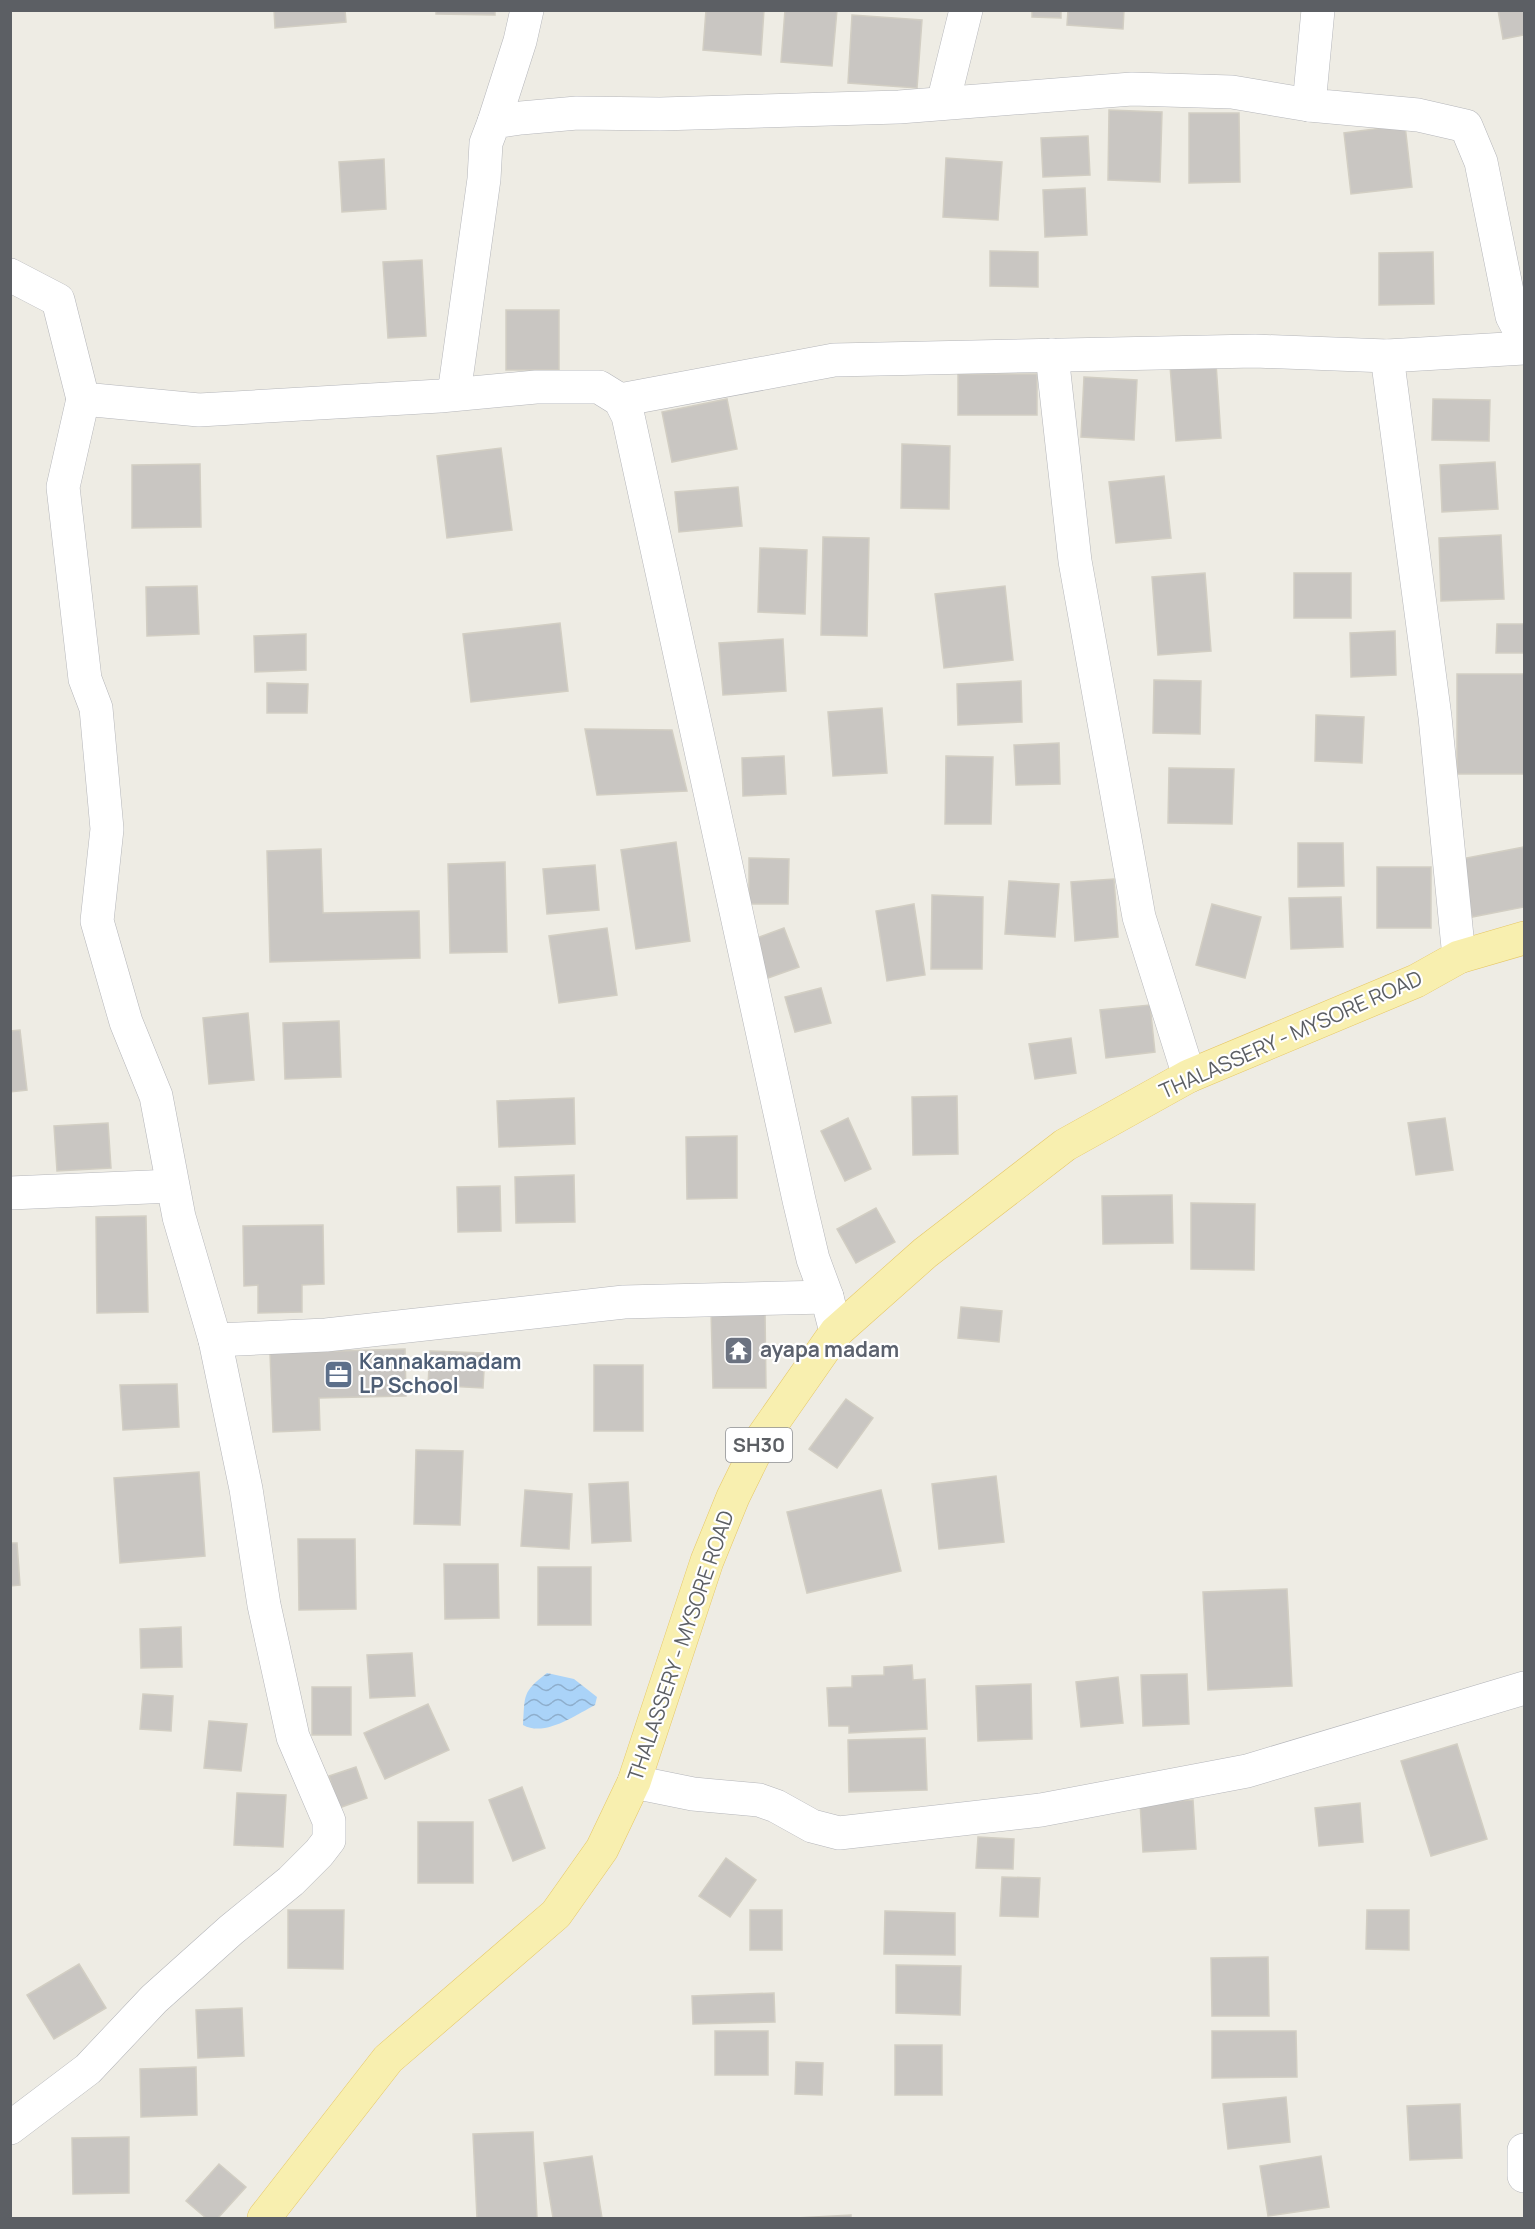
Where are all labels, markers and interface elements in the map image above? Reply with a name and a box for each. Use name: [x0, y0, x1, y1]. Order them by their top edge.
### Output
street label: THALASSERY - MYSORE ROAD: [1155, 963, 1426, 1105]
temple icon: ayapa madam: [723, 1334, 755, 1366]
place label: ayapa madam: [760, 1335, 899, 1363]
place label: Kannakamadam LP School: [359, 1347, 521, 1399]
office icon: Kannakamadam LP School: [322, 1358, 354, 1390]
road number: SH30: [726, 1428, 792, 1462]
street label: THALASSERY - MYSORE ROAD: [620, 1507, 740, 1785]

